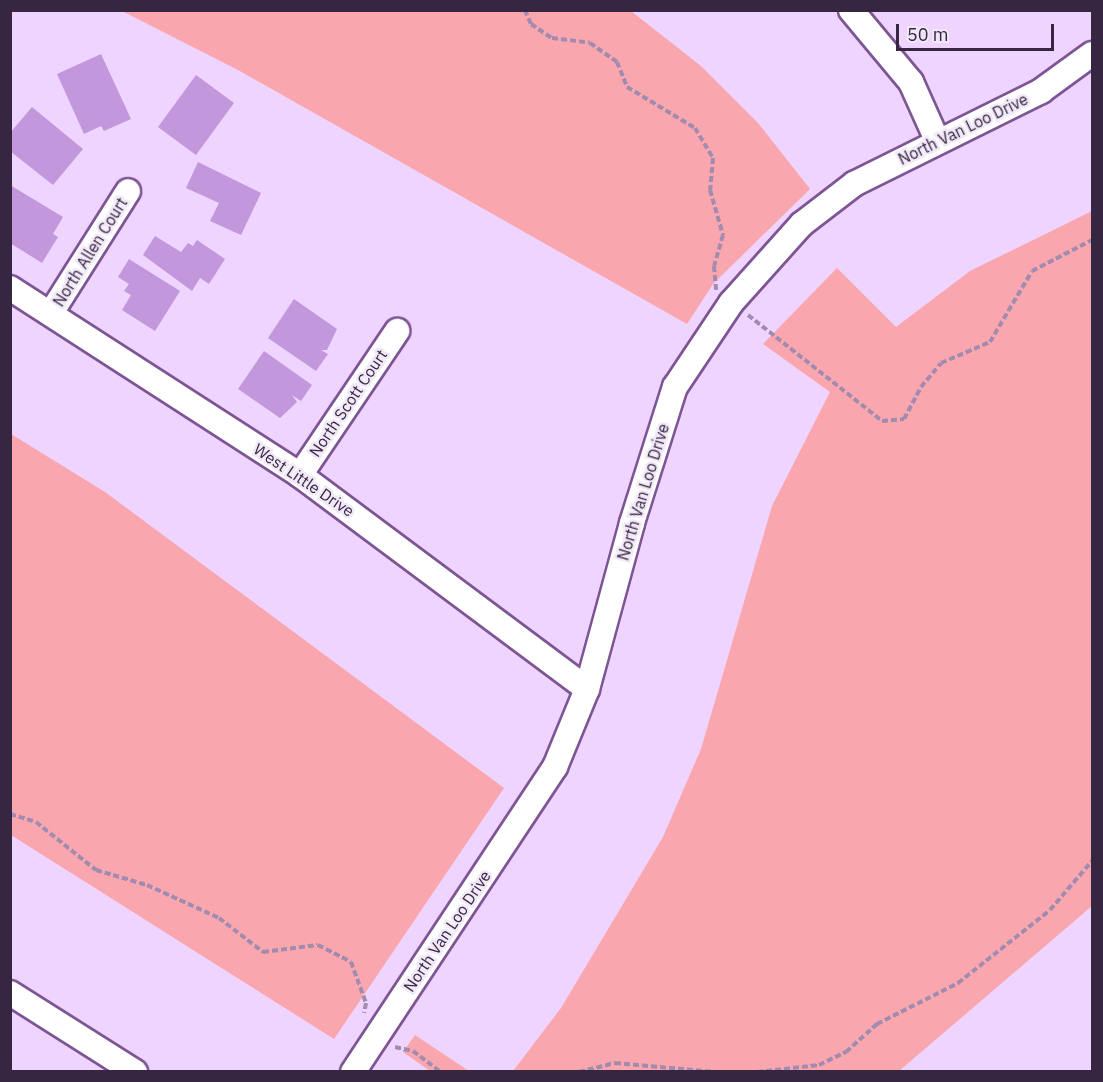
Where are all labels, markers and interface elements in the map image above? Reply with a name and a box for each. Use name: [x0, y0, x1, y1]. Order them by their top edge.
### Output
scale bar: [899, 12, 1056, 50]
text: 50 m: [907, 23, 949, 46]
street label: North Van Loo Drive: [895, 89, 1031, 169]
street label: North Allen Court: [49, 194, 131, 310]
street label: North Scott Court: [305, 346, 391, 460]
street label: North Van Loo Drive: [613, 421, 673, 563]
street label: West Little Drive: [250, 439, 358, 521]
street label: North Van Loo Drive: [399, 867, 495, 995]

